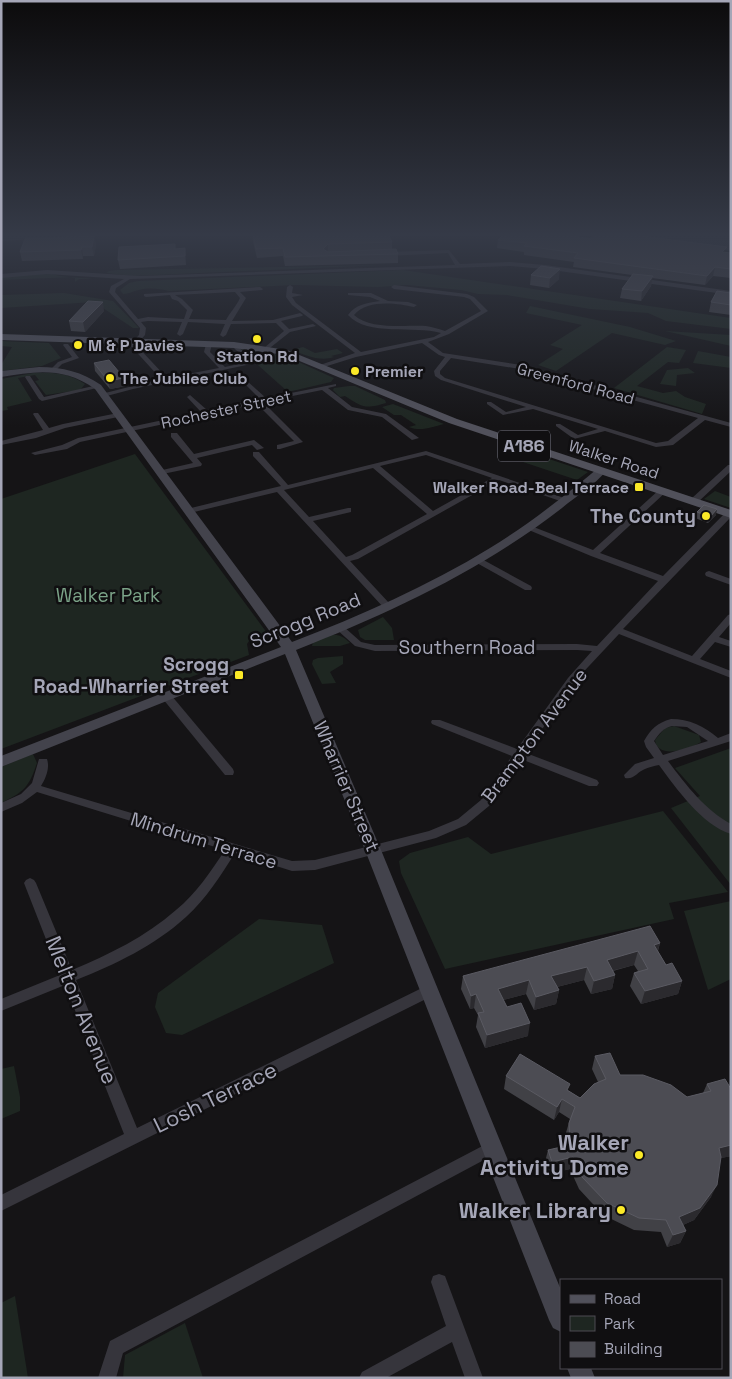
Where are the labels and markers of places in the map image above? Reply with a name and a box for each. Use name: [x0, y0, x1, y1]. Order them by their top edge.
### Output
marker: Station Rd: [251, 333, 263, 345]
place label: M & P Davies: [88, 335, 184, 356]
marker: M & P Davies: [72, 339, 84, 351]
place label: Station Rd: [216, 346, 298, 367]
place label: Premier: [365, 361, 423, 382]
marker: Premier: [349, 365, 361, 377]
place label: The Jubilee Club: [120, 368, 248, 389]
marker: The Jubilee Club: [104, 372, 116, 384]
place label: Walker Road-Beal Terrace: [433, 477, 629, 498]
marker: Walker Road-Beal Terrace: [633, 481, 645, 493]
place label: The County: [590, 504, 696, 529]
marker: The County: [700, 510, 712, 522]
place label: Scrogg Road-Wharrier Street: [34, 652, 229, 699]
marker: Scrogg Road-Wharrier Street: [233, 669, 245, 681]
place label: Walker Activity Dome: [480, 1128, 629, 1181]
marker: Walker Activity Dome: [633, 1149, 645, 1161]
place label: Walker Library: [459, 1196, 611, 1224]
marker: Walker Library: [615, 1204, 627, 1216]

